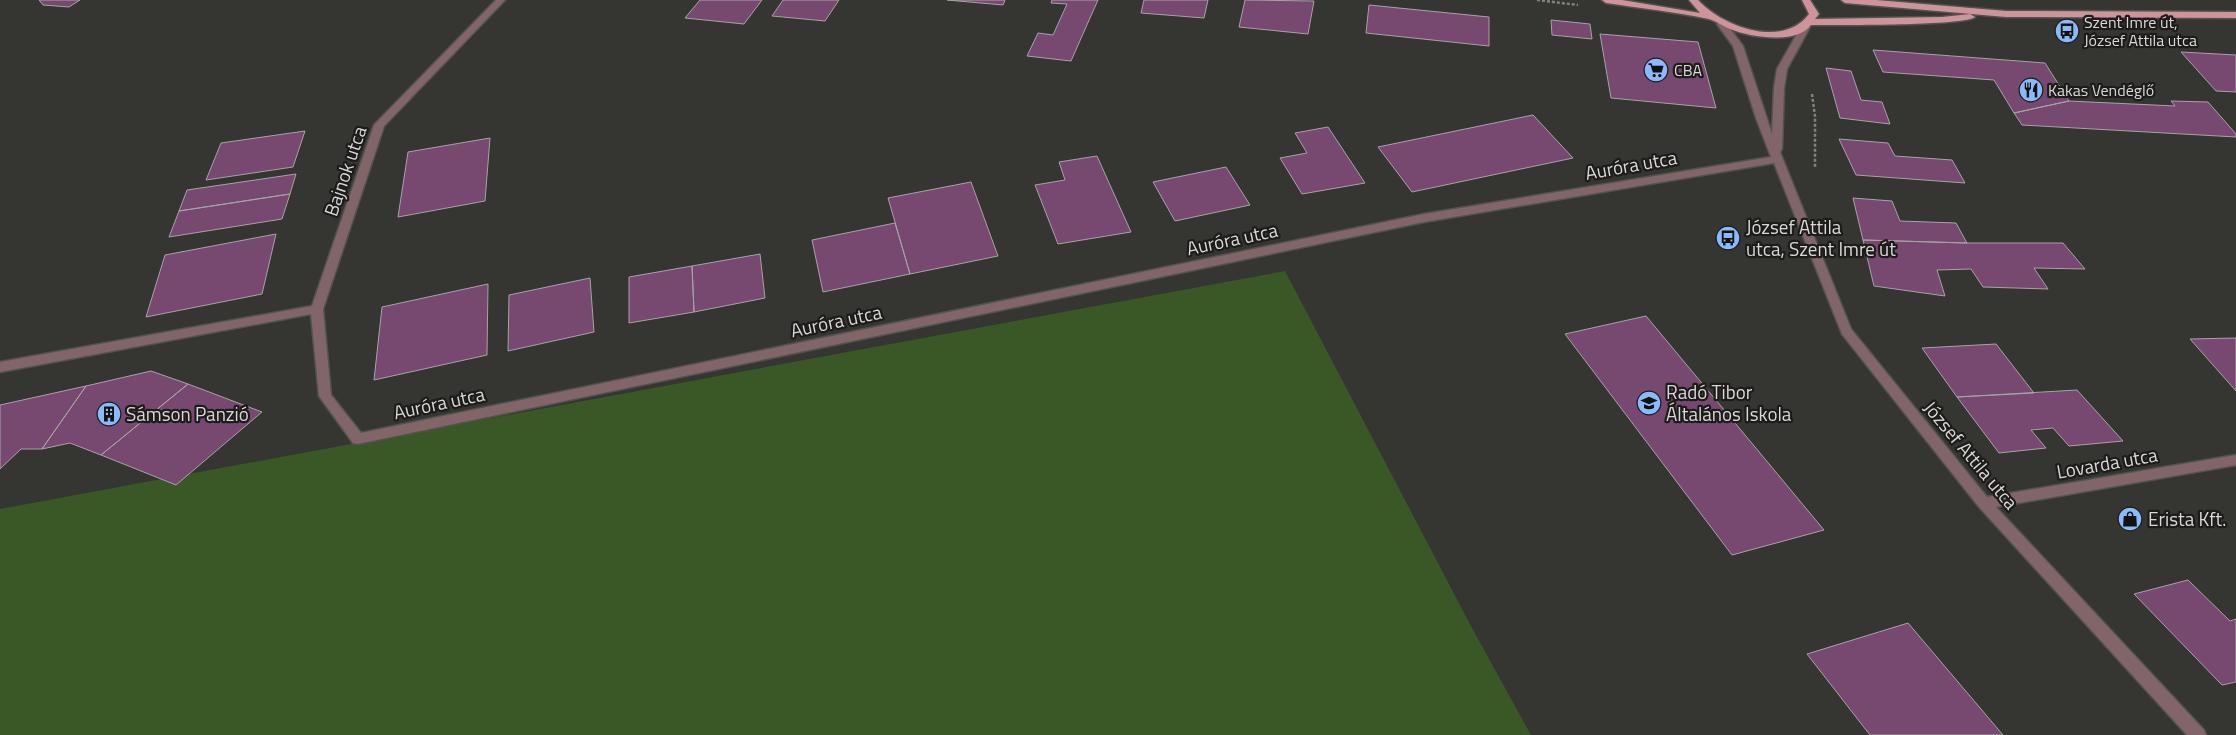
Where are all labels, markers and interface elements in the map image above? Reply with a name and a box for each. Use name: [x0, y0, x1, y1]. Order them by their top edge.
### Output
place label: Szent Imre út, József Attila utca: [2084, 10, 2197, 52]
bus stop icon: Szent Imre út, József Attila utca: [2054, 18, 2080, 44]
supermarket icon: CBA: [1643, 57, 1669, 83]
place label: CBA: [1674, 58, 1702, 82]
restaurant icon: Kakas Vendéglő: [2018, 77, 2044, 103]
place label: Kakas Vendéglő: [2048, 78, 2154, 102]
street label: Bajnok utca: [316, 121, 374, 220]
street label: Auróra utca: [1583, 142, 1680, 187]
place label: József Attila utca, Szent Imre út: [1746, 212, 1896, 263]
street label: Auróra utca: [1184, 215, 1281, 262]
bus stop icon: József Attila utca, Szent Imre út: [1715, 225, 1741, 251]
street label: Auróra utca: [788, 297, 885, 344]
place label: Radó Tibor Általános Iskola: [1666, 377, 1792, 428]
street label: Auróra utca: [391, 379, 488, 426]
school or university icon: Radó Tibor Általános Iskola: [1636, 390, 1662, 416]
street label: József Attila utca: [1917, 394, 2026, 516]
place label: Sámson Panzió: [126, 399, 249, 428]
building icon: Sámson Panzió: [96, 401, 122, 427]
street label: Lovarda utca: [2054, 439, 2160, 486]
place label: Erista Kft.: [2148, 504, 2226, 533]
shop icon: Erista Kft.: [2117, 506, 2143, 532]

